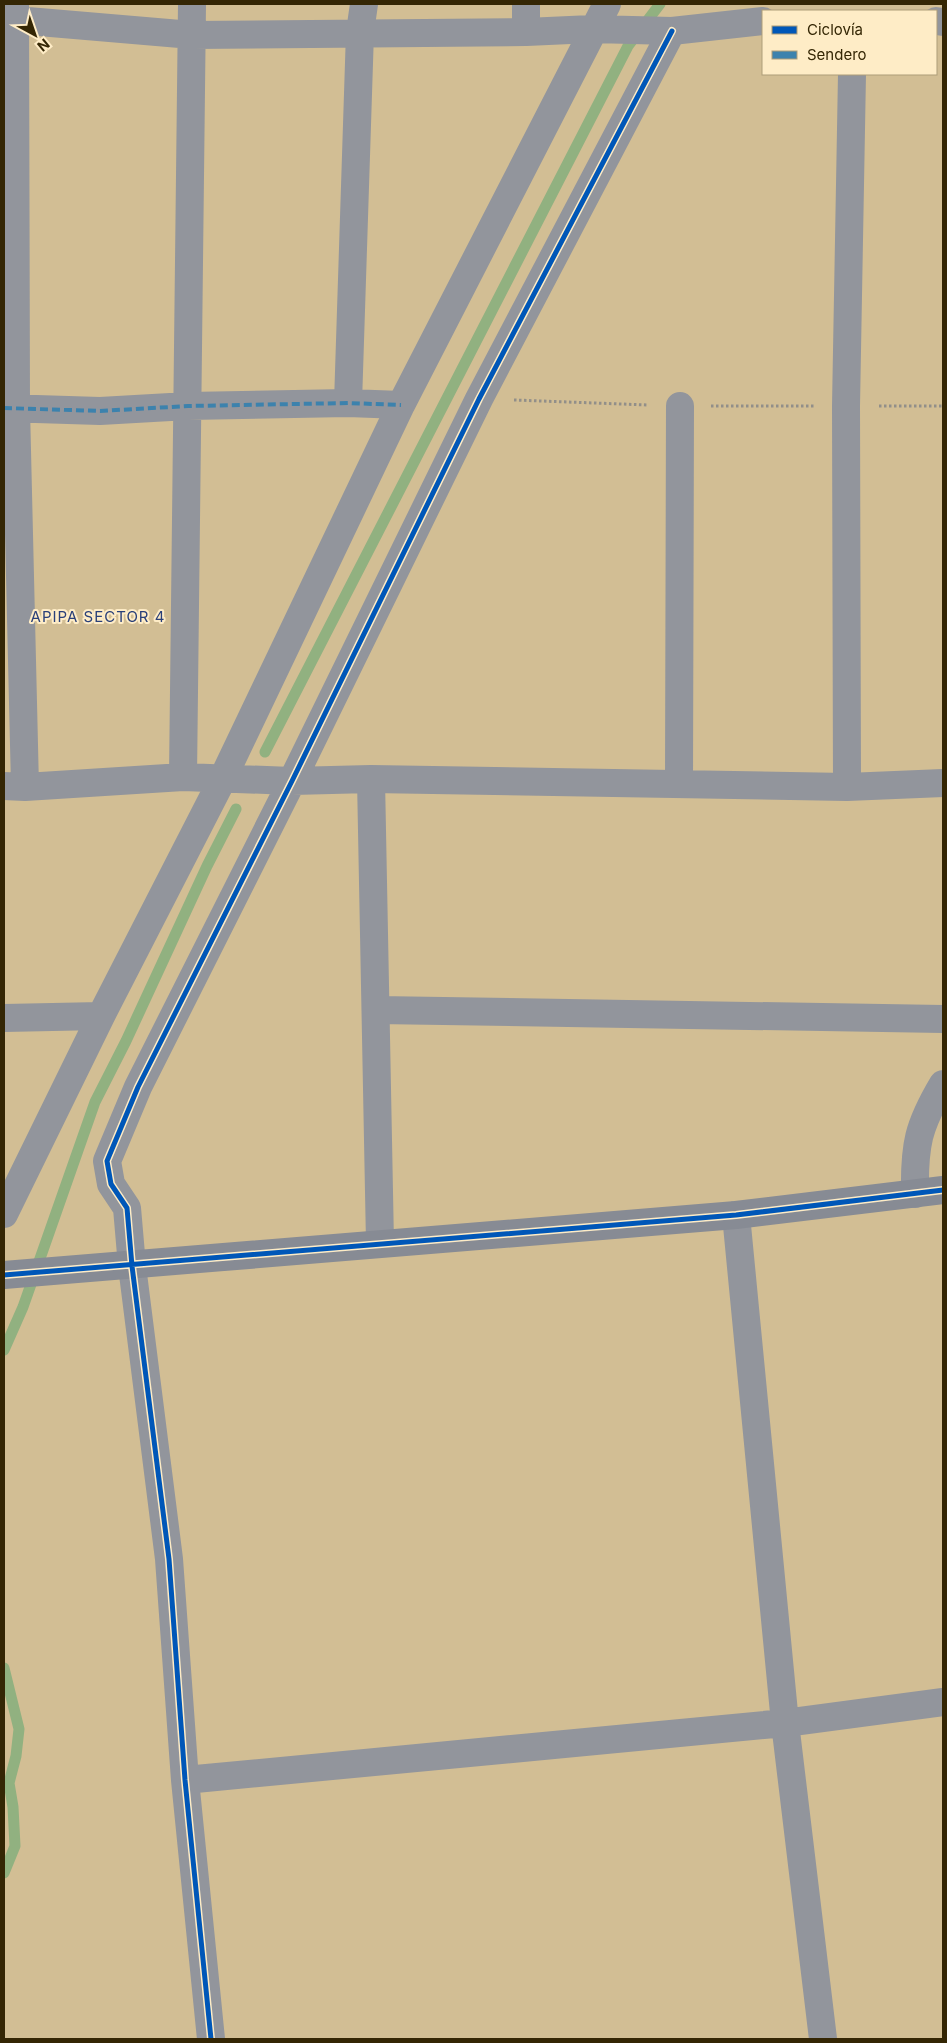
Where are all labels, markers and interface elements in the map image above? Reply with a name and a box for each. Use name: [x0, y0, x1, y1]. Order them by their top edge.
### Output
north arrow: [10, 10, 60, 60]
legend: [762, 10, 937, 75]
text: Ciclovía: [807, 20, 863, 39]
text: N: [34, 35, 53, 55]
text: Sendero: [807, 45, 867, 64]
district label: APIPA SECTOR 4: [31, 607, 165, 626]

